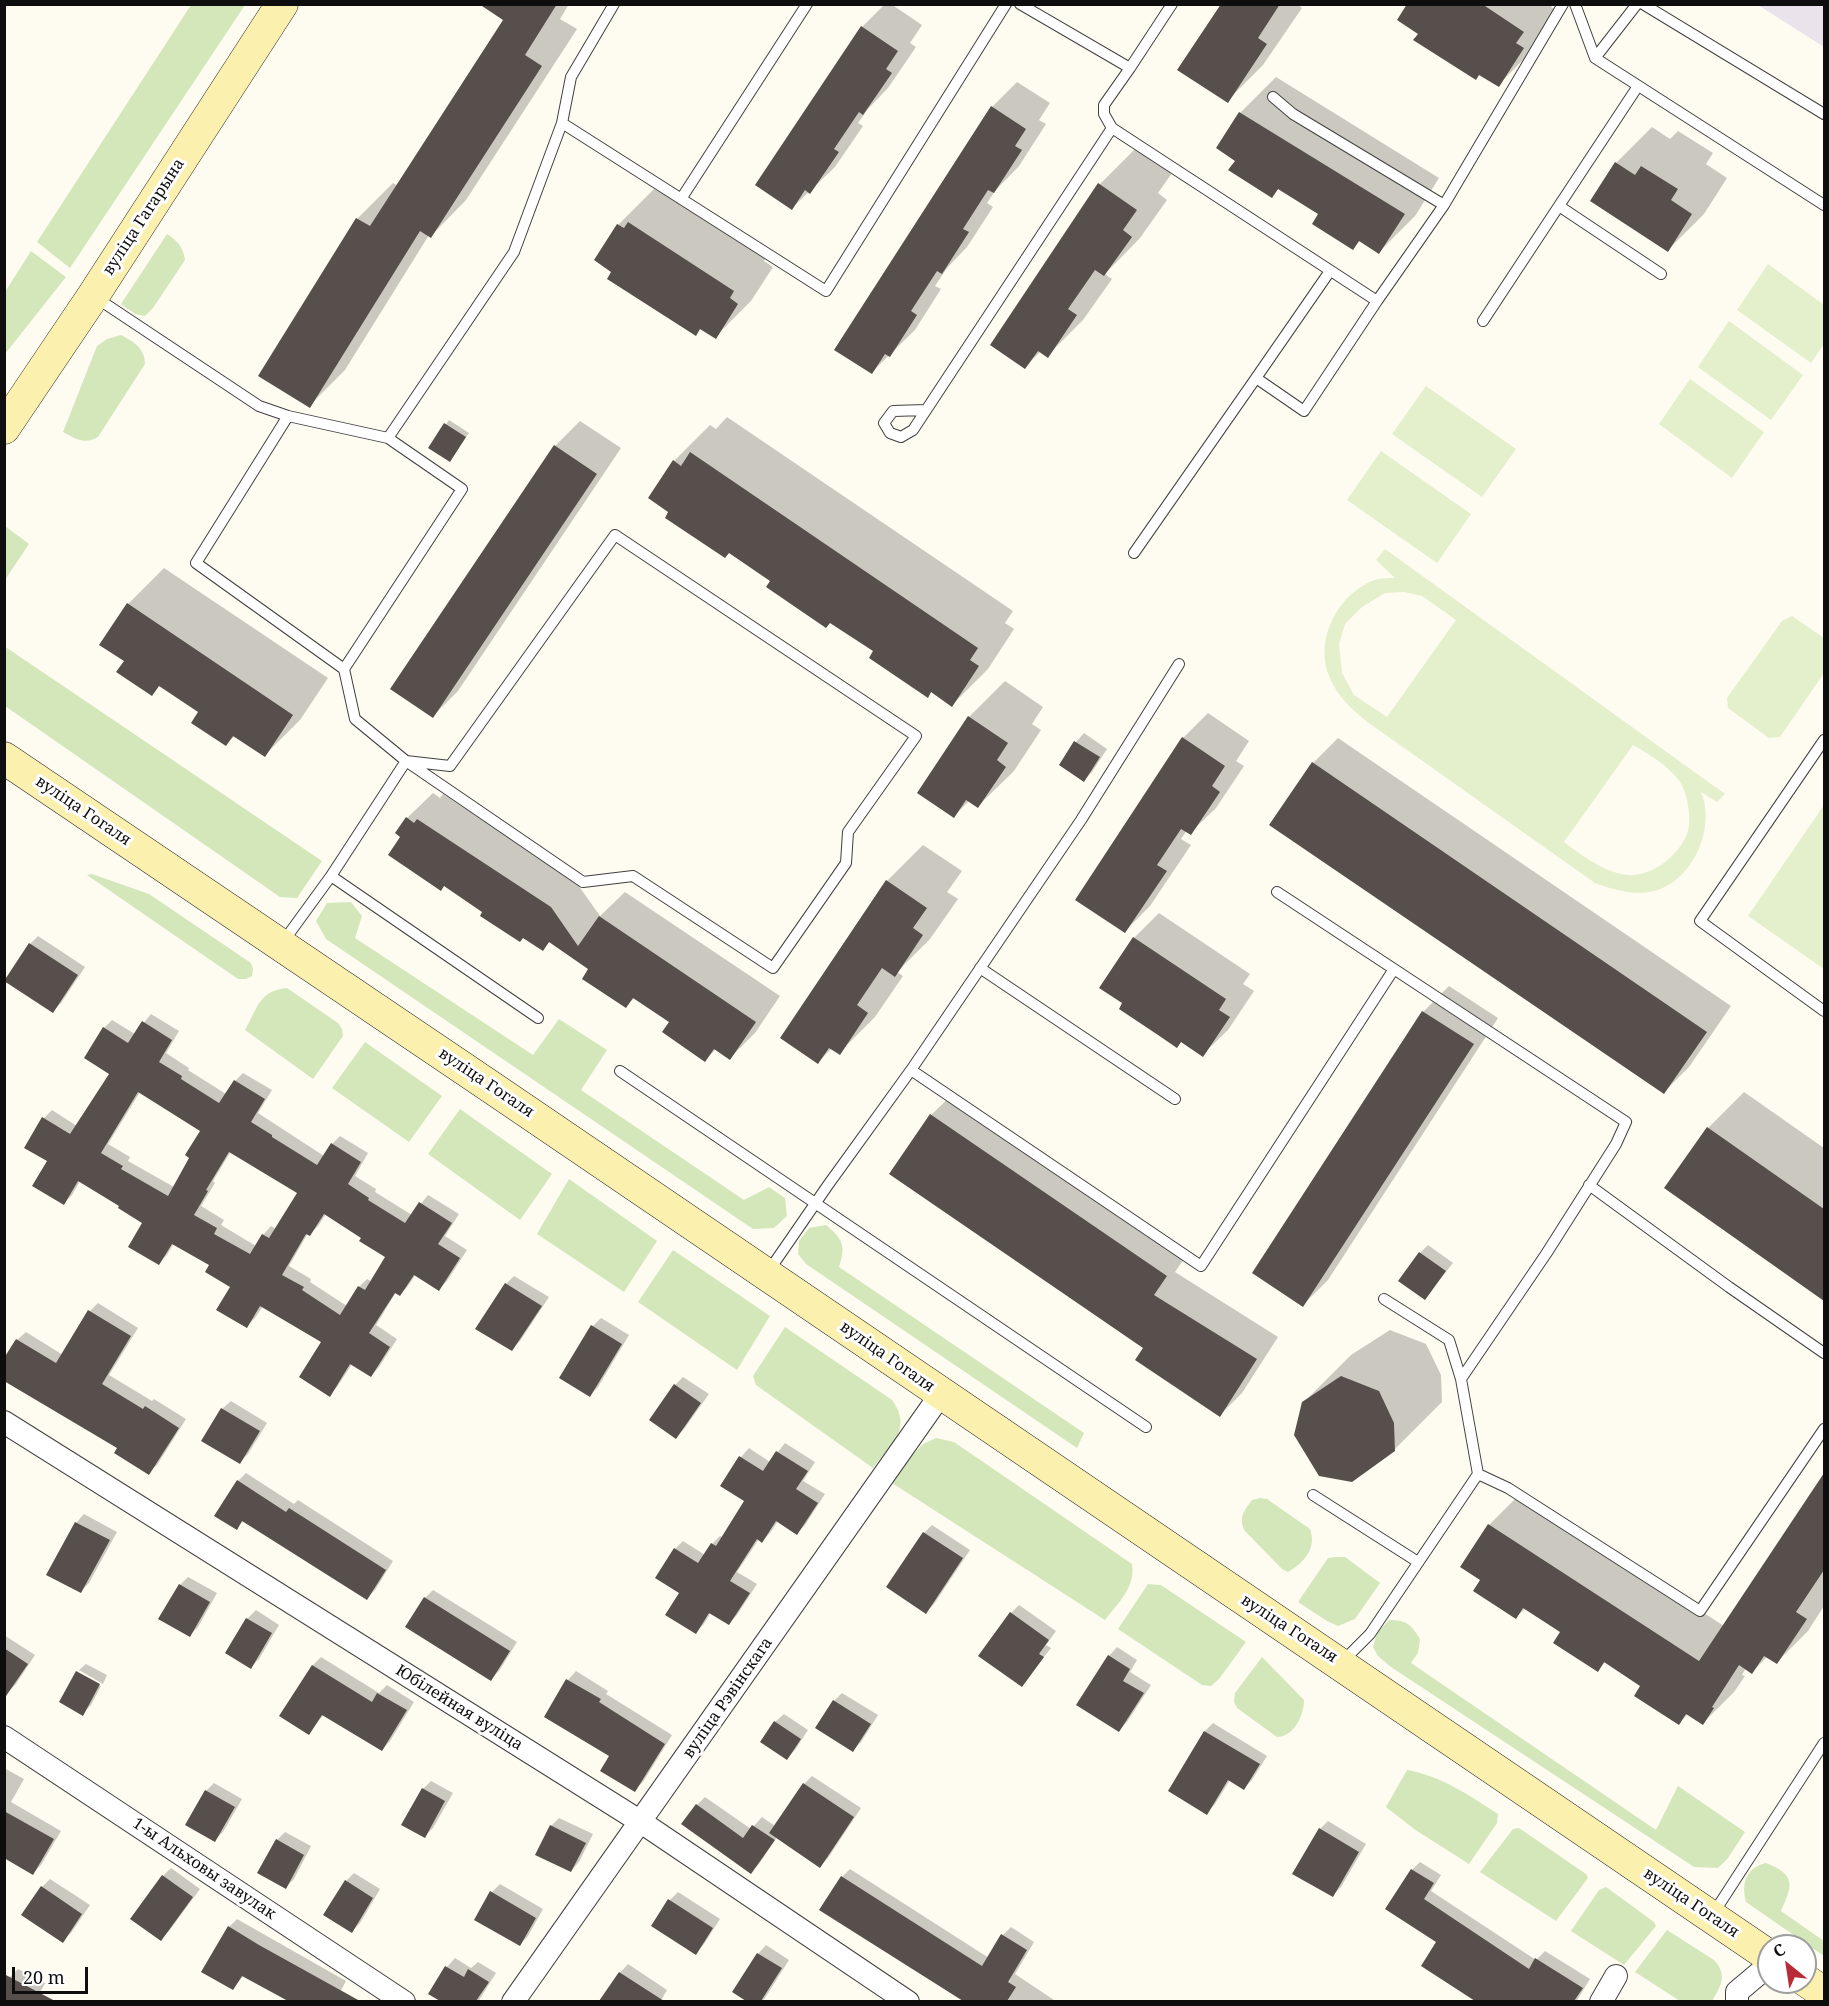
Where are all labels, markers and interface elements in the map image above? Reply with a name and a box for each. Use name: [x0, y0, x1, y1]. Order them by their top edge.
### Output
street label: вуліца Гагарына: [99, 155, 189, 279]
street label: вуліца Гогаля: [32, 772, 134, 850]
street label: вуліца Гогаля: [435, 1044, 537, 1122]
street label: вуліца Гогаля: [836, 1317, 938, 1397]
street label: вуліца Гогаля: [1237, 1591, 1341, 1667]
street label: вуліца Рэвінскага: [679, 1634, 777, 1762]
street label: Юбілейная вуліца: [392, 1661, 526, 1755]
street label: 1-ы Альховы завулак: [129, 1814, 279, 1924]
street label: вуліца Гогаля: [1640, 1864, 1742, 1942]
north arrow: [1757, 1934, 1817, 1994]
text: С: [1769, 1938, 1789, 1962]
scale bar: [15, 1955, 92, 1993]
text: 20 m: [23, 1965, 65, 1989]

